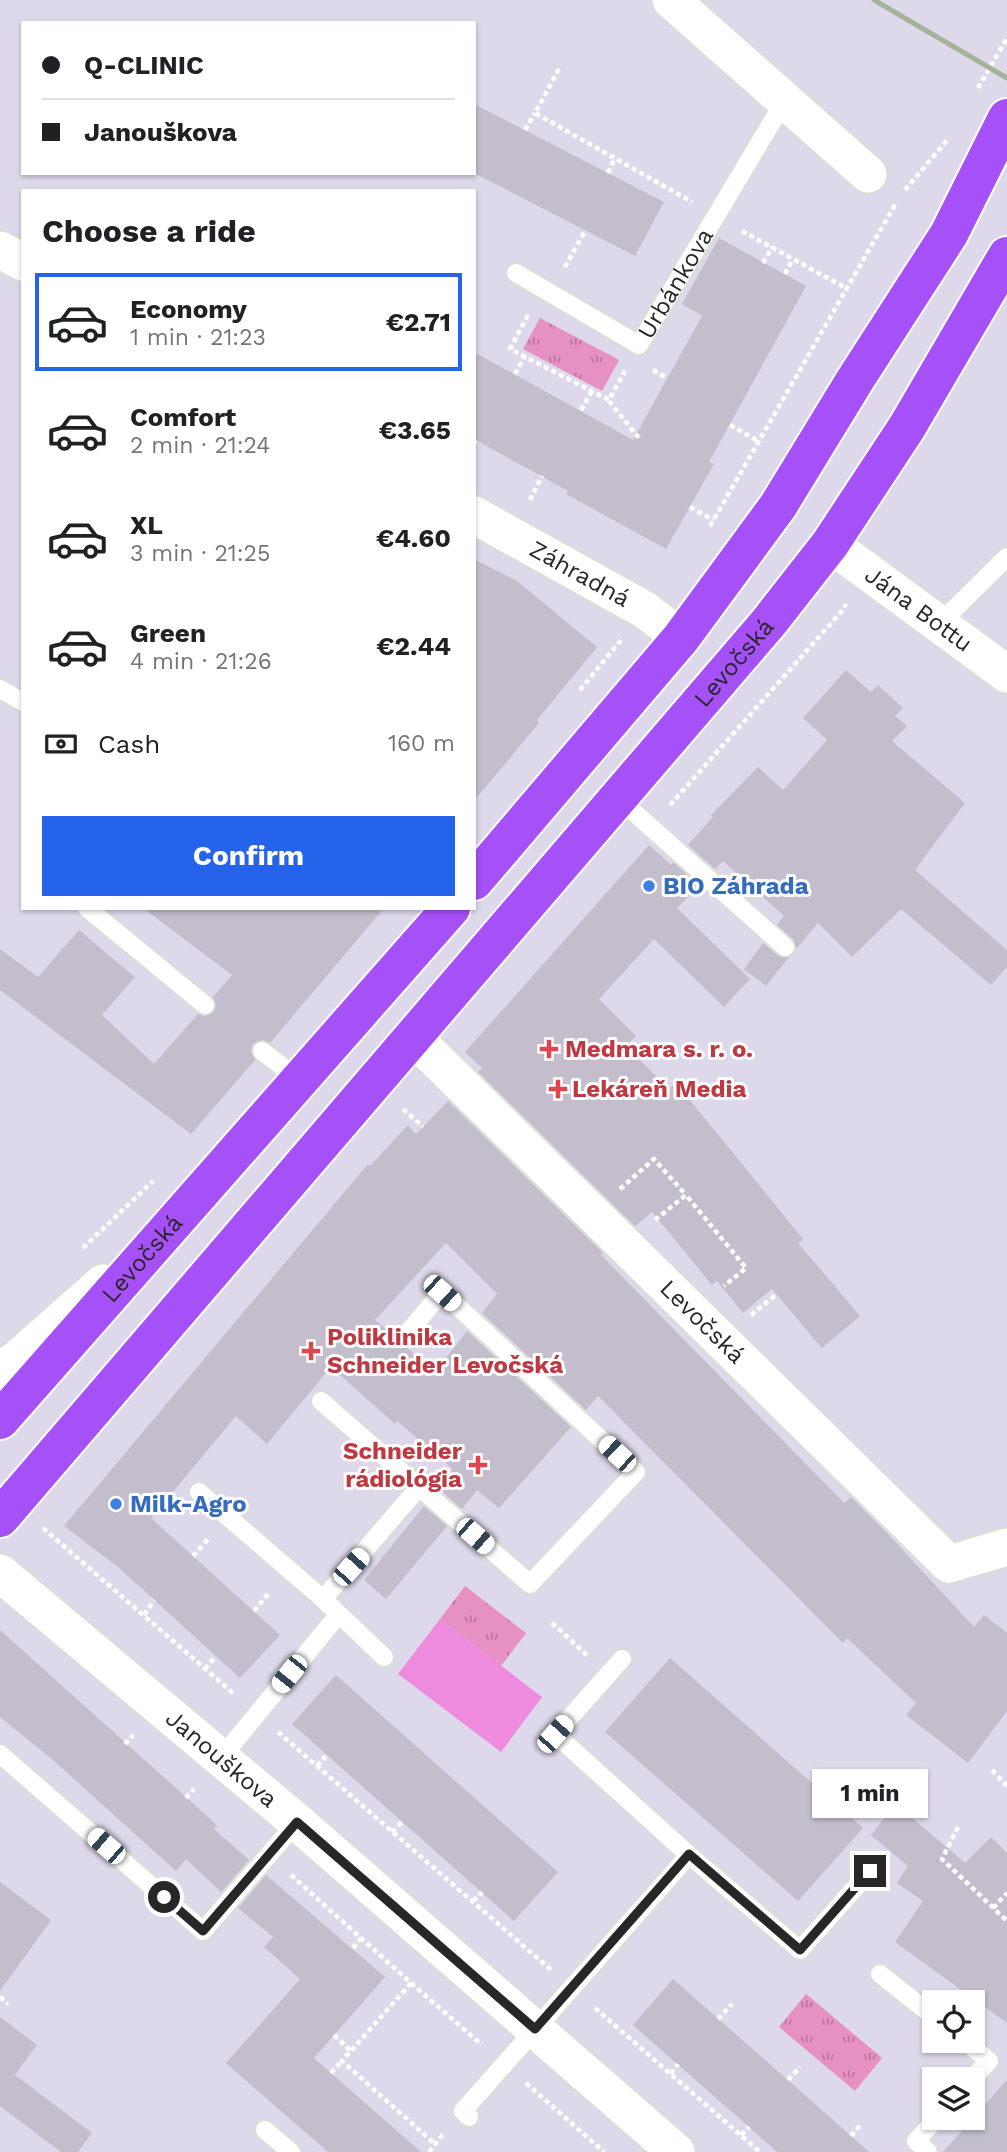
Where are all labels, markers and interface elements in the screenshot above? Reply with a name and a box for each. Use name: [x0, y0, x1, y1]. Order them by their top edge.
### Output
text: Q-CLINIC: [84, 50, 204, 80]
text: Janouškova: [84, 117, 237, 147]
text: Choose a ride: [42, 212, 256, 250]
street label: Urbánkova: [632, 223, 719, 344]
icon: car: [46, 291, 109, 354]
text: Economy: [130, 294, 247, 324]
text: €2.71: [386, 307, 451, 337]
text: 1 min · 21:23: [130, 324, 266, 351]
icon: car: [46, 399, 109, 462]
text: Comfort: [130, 402, 236, 432]
text: €3.65: [379, 415, 451, 445]
text: 2 min · 21:24: [130, 432, 270, 459]
icon: car: [46, 507, 109, 570]
text: XL: [130, 510, 163, 540]
text: €4.60: [376, 523, 451, 553]
street label: Záhradná: [525, 535, 635, 613]
text: 3 min · 21:25: [130, 540, 270, 567]
street label: Jána Bottu: [860, 561, 978, 658]
street label: Levočská: [688, 613, 780, 713]
icon: car: [46, 615, 109, 678]
text: Green: [130, 618, 206, 648]
text: €2.44: [376, 631, 451, 661]
text: 4 min · 21:26: [130, 648, 272, 675]
icon: cash: [42, 725, 80, 763]
text: Cash: [98, 729, 160, 759]
text: 160 m: [388, 730, 455, 757]
button: Confirm: [42, 816, 455, 896]
place label: BIO Záhrada: [663, 872, 809, 900]
marker: BIO Záhrada: [641, 878, 657, 894]
place label: Medmara s. r. o.: [565, 1035, 753, 1063]
marker: Medmara s. r. o.: [539, 1039, 559, 1059]
place label: Lekáreň Media: [572, 1075, 746, 1103]
marker: Lekáreň Media: [550, 1081, 566, 1097]
street label: Levočská: [96, 1209, 188, 1308]
car: [420, 1271, 465, 1315]
street label: Levočská: [654, 1274, 751, 1369]
place label: Poliklinika Schneider Levočská: [327, 1323, 563, 1379]
marker: Poliklinika Schneider Levočská: [301, 1341, 321, 1361]
car: [595, 1432, 640, 1476]
place label: Schneider rádiológia: [343, 1437, 463, 1493]
marker: Schneider rádiológia: [468, 1455, 488, 1475]
place label: Milk-Agro: [130, 1490, 247, 1518]
marker: Milk-Agro: [108, 1496, 124, 1512]
car: [453, 1514, 498, 1558]
car: [330, 1544, 373, 1590]
car: [268, 1651, 311, 1697]
street label: Janouškova: [160, 1704, 283, 1813]
car: [534, 1711, 577, 1757]
callout: 1 min: [812, 1770, 928, 1818]
text: 1 min: [840, 1780, 900, 1807]
car: [84, 1824, 129, 1868]
route end: [854, 1855, 886, 1887]
route start: [148, 1881, 180, 1913]
map controls: [922, 1990, 985, 2130]
button: locate: [922, 1990, 985, 2053]
button: layers: [922, 2067, 985, 2130]

